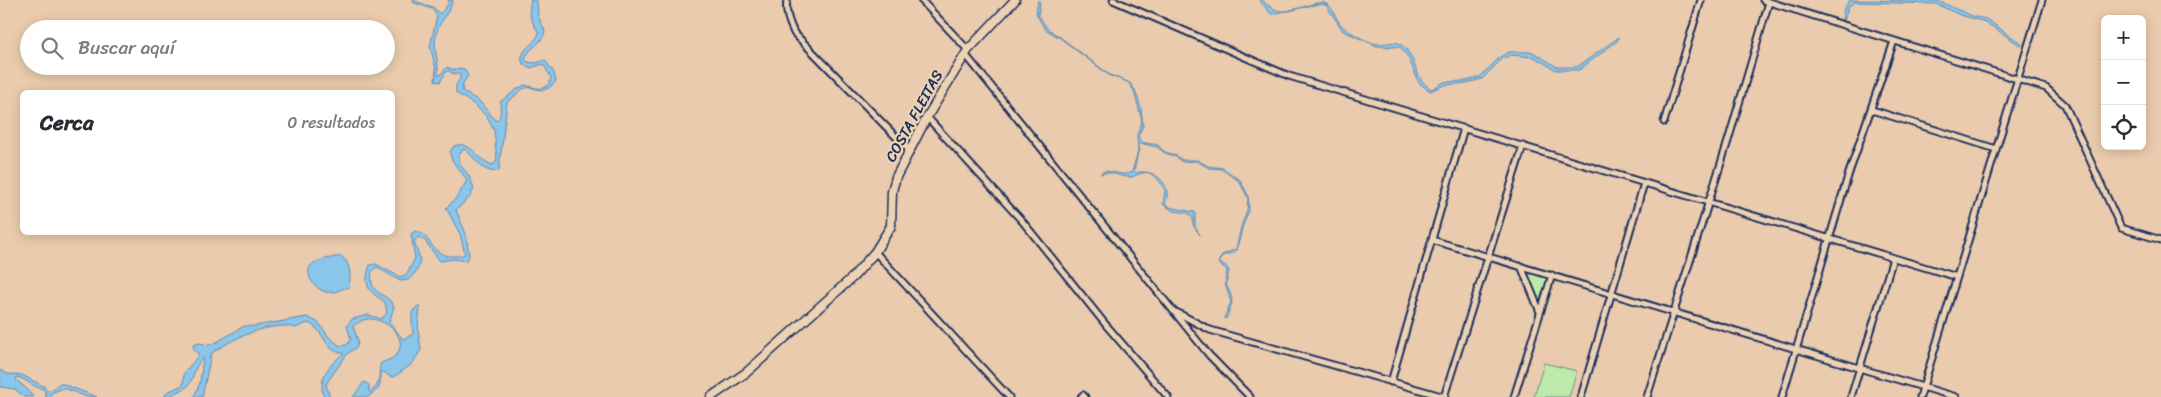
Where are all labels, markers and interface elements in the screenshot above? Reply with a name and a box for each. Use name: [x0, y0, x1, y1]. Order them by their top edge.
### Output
map controls: [2101, 15, 2146, 150]
button: +: [2101, 15, 2146, 60]
search box: [20, 20, 395, 75]
text: Buscar aquí: [78, 31, 175, 64]
icon: search: [38, 34, 66, 62]
button: −: [2101, 60, 2146, 105]
street label: COSTA FLEITAS: [878, 65, 950, 167]
text: Cerca: [40, 104, 94, 142]
button: locate: [2101, 105, 2146, 150]
text: 0 resultados: [287, 108, 375, 137]

